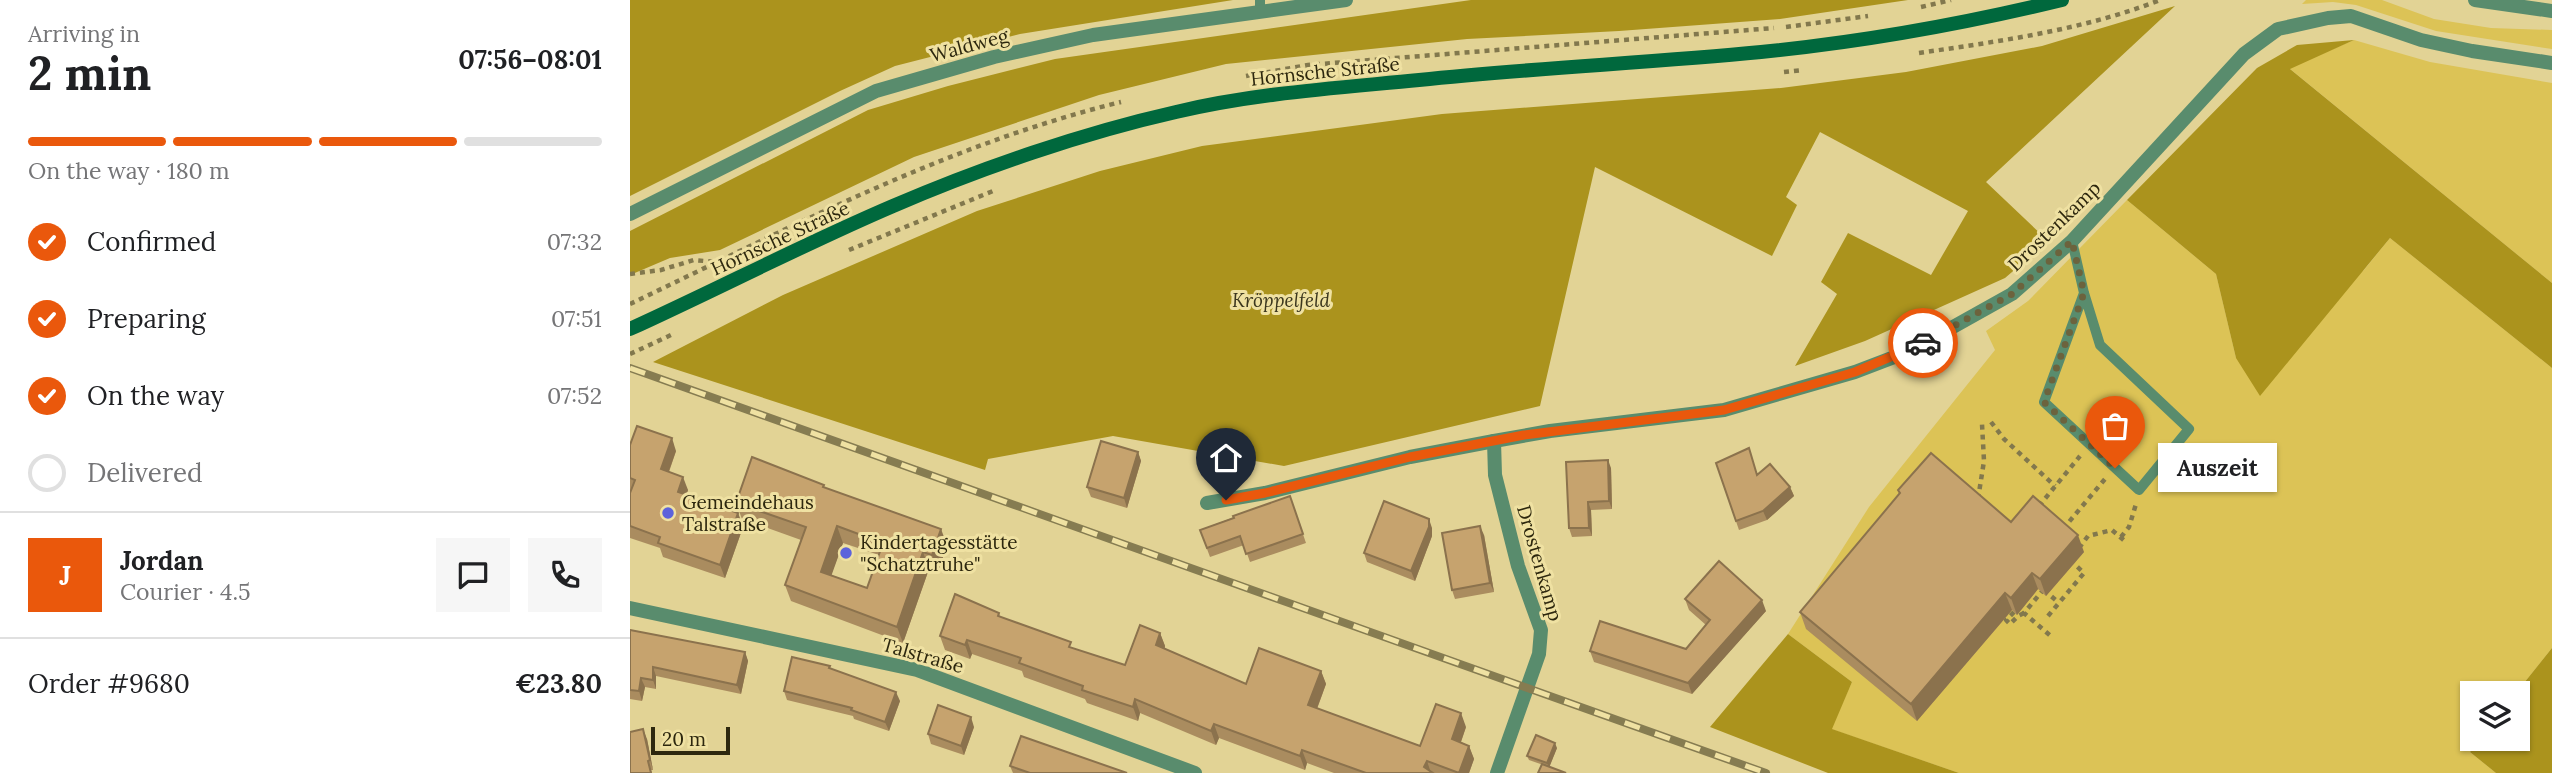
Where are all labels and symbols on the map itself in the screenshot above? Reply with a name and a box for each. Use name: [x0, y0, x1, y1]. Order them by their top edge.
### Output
street label: Waldweg: [927, 23, 1011, 67]
street label: Hornsche Straße: [1249, 51, 1401, 91]
street label: Drostenkamp: [2003, 176, 2105, 276]
street label: Hornsche Straße: [707, 195, 853, 281]
park label: Kröppelfeld: [1232, 288, 1330, 312]
courier: [1888, 308, 1958, 378]
pin: [2085, 396, 2145, 468]
pin: [1196, 428, 1256, 500]
callout: Auszeit: [2157, 444, 2276, 492]
place label: Gemeindehaus Talstraße: [682, 490, 814, 536]
street label: Drostenkamp: [1512, 502, 1568, 624]
marker: Gemeindehaus Talstraße: [660, 505, 676, 521]
place label: Kindertagesstätte "Schatztruhe": [860, 530, 1018, 576]
marker: Kindertagesstätte "Schatztruhe": [838, 545, 854, 561]
street label: Talstraße: [879, 632, 967, 678]
scale bar: [651, 724, 730, 756]

